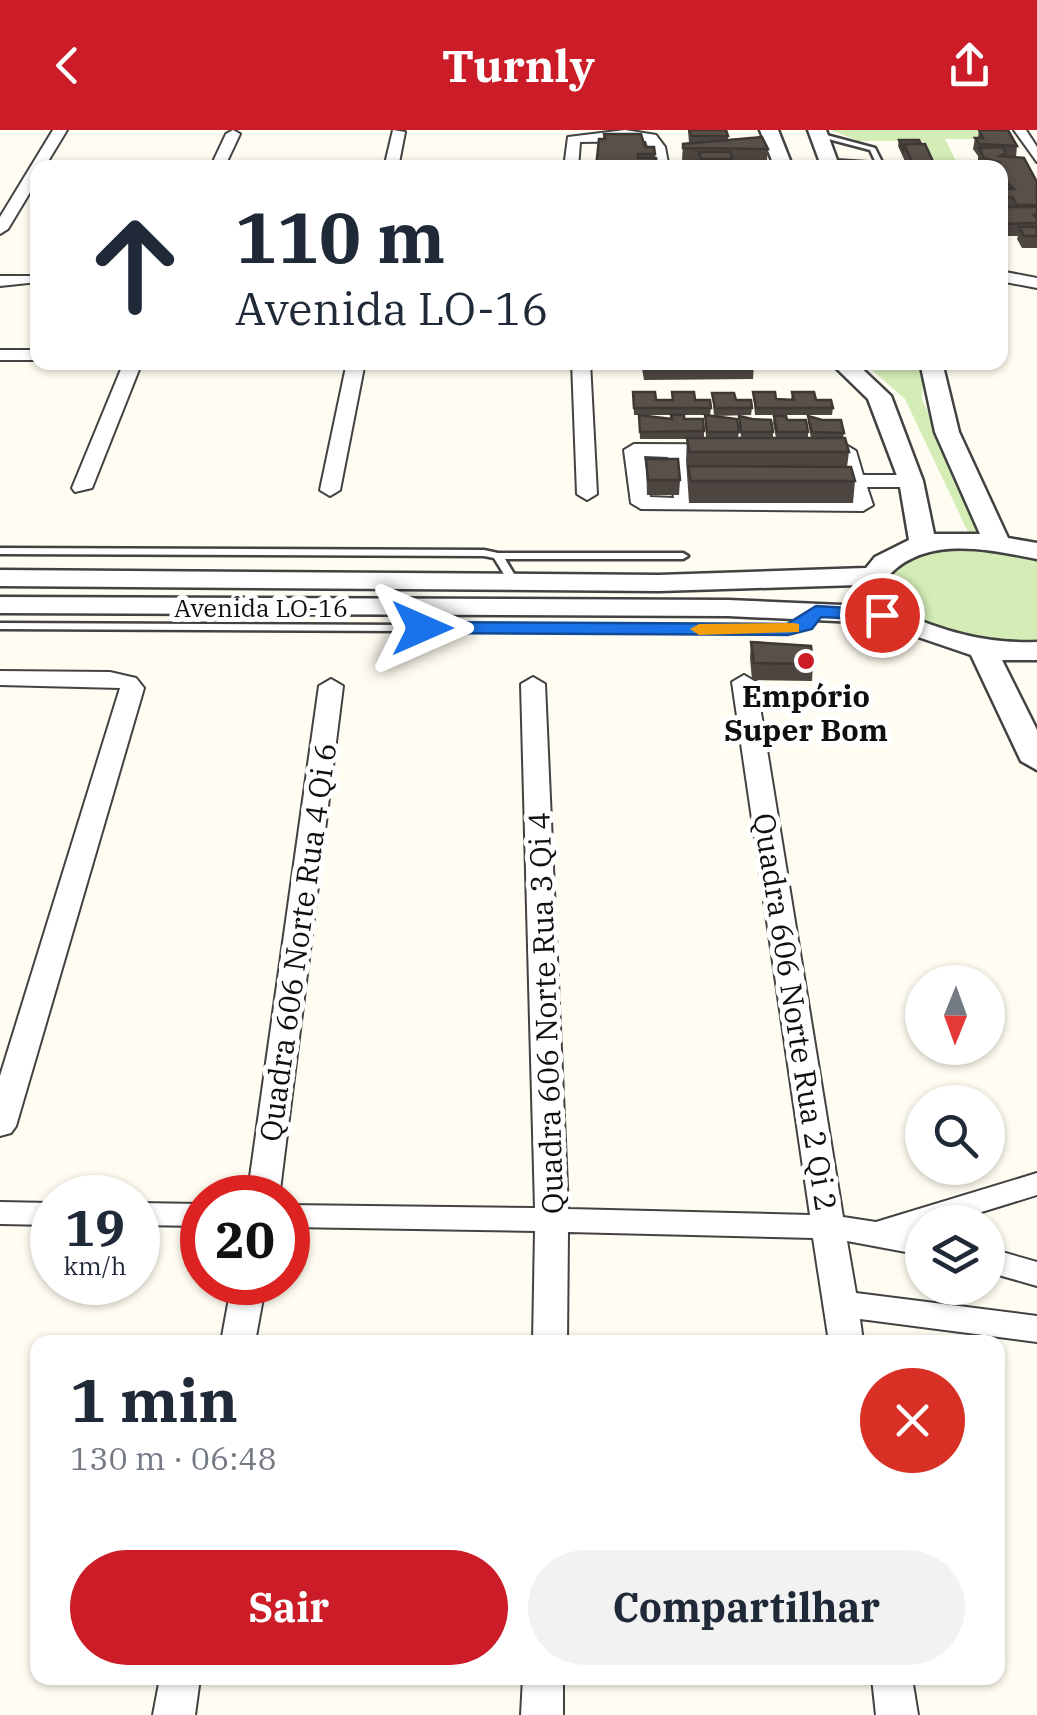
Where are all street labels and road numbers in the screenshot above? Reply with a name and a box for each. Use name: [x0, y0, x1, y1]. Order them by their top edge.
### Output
street label: Avenida LO-16: [174, 591, 348, 624]
street label: Quadra 606 Norte Rua 4 Qi 6: [250, 740, 344, 1144]
street label: Quadra 606 Norte Rua 2 Qi 2: [745, 810, 847, 1214]
street label: Quadra 606 Norte Rua 3 Qi 4: [518, 811, 572, 1215]

